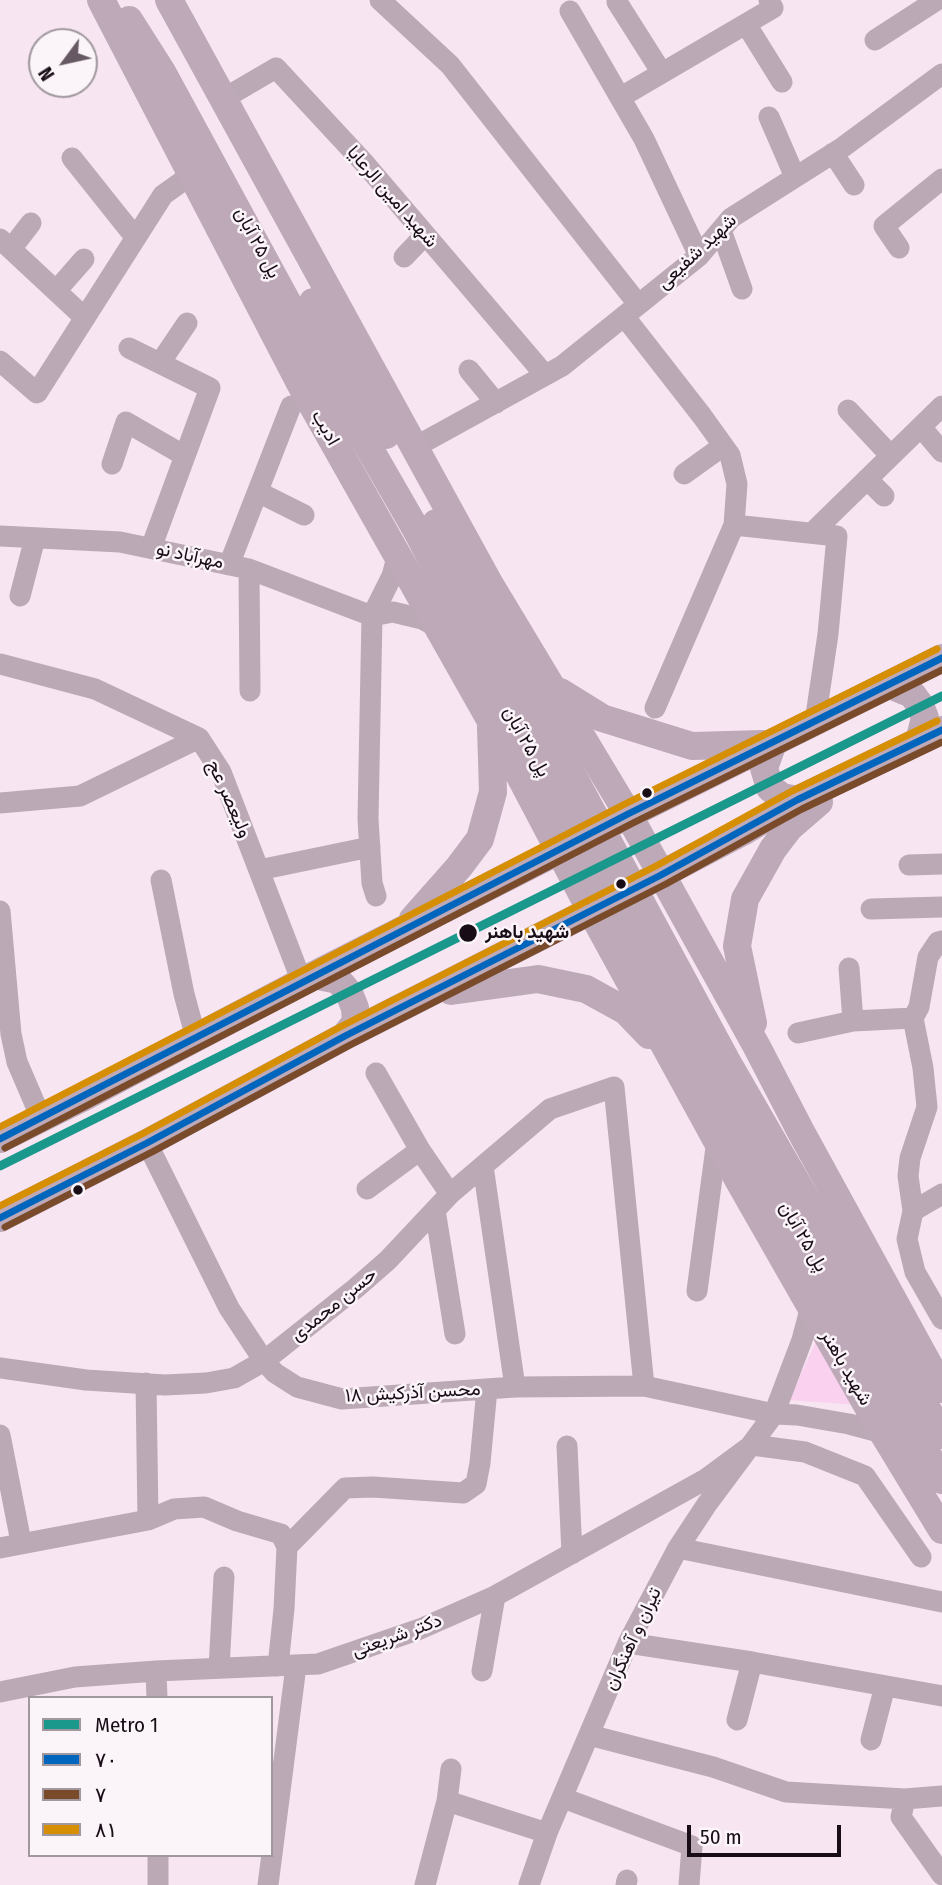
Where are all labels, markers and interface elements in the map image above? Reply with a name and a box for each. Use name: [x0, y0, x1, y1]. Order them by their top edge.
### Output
north arrow: [28, 28, 98, 98]
text: N: [34, 63, 59, 85]
street label: شهید امین الرعایا: [342, 141, 442, 253]
street label: پل ۲۵ آبان: [229, 204, 285, 282]
street label: شهید شفیعی: [652, 209, 742, 295]
street label: ادیب: [306, 406, 344, 450]
street label: مهرآباد نو: [154, 538, 226, 574]
street label: پل ۲۵ آبان: [497, 703, 555, 781]
street label: ولیعصر عج: [202, 757, 256, 841]
unlabelled marker: [640, 786, 654, 800]
unlabelled marker: [614, 877, 628, 891]
marker: شهید باهنر: [457, 922, 479, 944]
place label: شهید باهنر: [485, 922, 569, 944]
unlabelled marker: [71, 1183, 85, 1197]
street label: پل ۲۵ آبان: [774, 1198, 832, 1276]
street label: حسن محمدی: [286, 1263, 382, 1347]
street label: شهید باهنر: [815, 1326, 877, 1410]
street label: محسن آذرکیش ۱۸: [345, 1378, 481, 1408]
street label: تیران و آهنگران: [599, 1584, 667, 1694]
street label: دکتر شریعتی: [349, 1609, 445, 1663]
legend: [28, 1696, 273, 1857]
text: Metro 1: [95, 1712, 158, 1738]
text: ۷۰: [95, 1747, 118, 1773]
text: ۷: [95, 1782, 106, 1808]
scale bar: [690, 1812, 844, 1856]
text: ۸۱: [95, 1817, 118, 1843]
text: 50 m: [700, 1824, 742, 1850]

